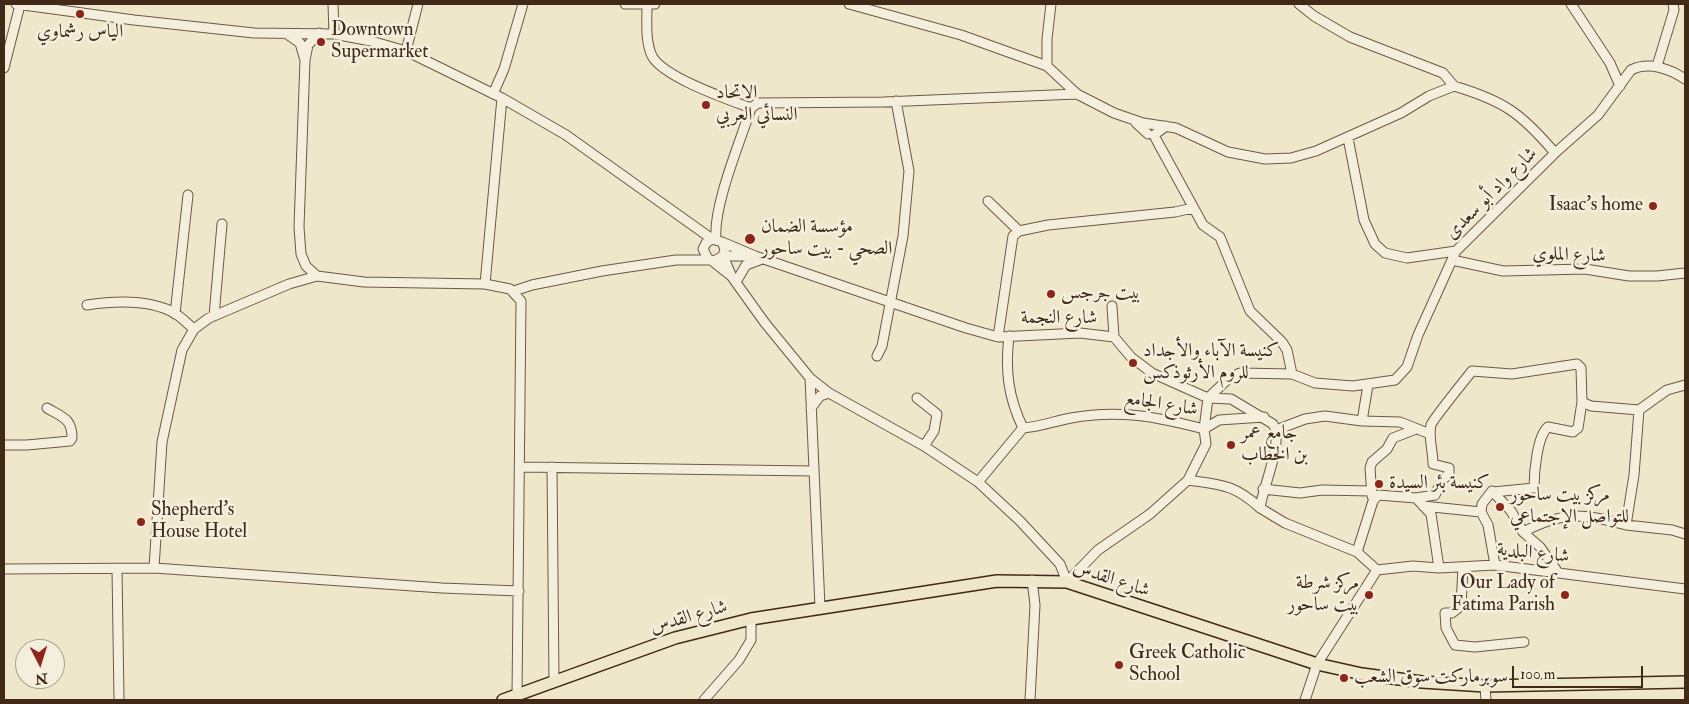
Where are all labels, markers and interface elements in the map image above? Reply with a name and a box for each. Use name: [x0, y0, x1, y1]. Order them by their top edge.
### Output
marker: الياس رشماوي: [74, 8, 86, 20]
place label: Downtown Supermarket: [331, 20, 428, 64]
place label: الياس رشماوي: [37, 22, 123, 44]
marker: Downtown Supermarket: [315, 36, 327, 48]
place label: الاتحاد النسائي العربي: [716, 83, 798, 127]
marker: الاتحاد النسائي العربي: [700, 99, 712, 111]
street label: شارع واد أبو سعدى: [1441, 143, 1543, 245]
place label: Isaac's home: [1549, 195, 1643, 217]
marker: Isaac's home: [1647, 200, 1659, 212]
place label: مؤسسة الضمان الصحي - بيت ساحور: [761, 217, 892, 261]
marker: مؤسسة الضمان الصحي - بيت ساحور: [743, 232, 757, 246]
street label: شارع الملوي: [1532, 243, 1606, 269]
place label: بيت جرجس: [1061, 283, 1140, 305]
marker: بيت جرجس: [1045, 288, 1057, 300]
street label: شارع النجمة: [1021, 308, 1097, 330]
place label: كنيسة الآباء والأجداد للروم الأرثوذكس: [1143, 341, 1279, 385]
marker: كنيسة الآباء والأجداد للروم الأرثوذكس: [1127, 357, 1139, 369]
street label: شارع الجامع: [1123, 388, 1199, 422]
place label: جامع عمر بن الخطاب: [1241, 423, 1308, 467]
marker: جامع عمر بن الخطاب: [1225, 439, 1237, 451]
place label: كنيسة بئر السيدة: [1389, 473, 1490, 495]
marker: كنيسة بئر السيدة: [1373, 478, 1385, 490]
place label: مركز بيت ساحور للتواصل الإجتماعي: [1510, 485, 1629, 529]
place label: Shepherd's House Hotel: [151, 500, 247, 544]
marker: مركز بيت ساحور للتواصل الإجتماعي: [1494, 501, 1506, 513]
marker: Shepherd's House Hotel: [135, 516, 147, 528]
street label: شارع البلدية: [1496, 539, 1570, 569]
street label: شارع القدس: [1070, 557, 1152, 603]
place label: مركز شرطة بيت ساحور: [1287, 573, 1359, 617]
place label: Our Lady of Fatima Parish: [1451, 573, 1555, 617]
marker: مركز شرطة بيت ساحور: [1363, 589, 1375, 601]
marker: Our Lady of Fatima Parish: [1559, 589, 1571, 601]
street label: شارع القدس: [648, 596, 730, 640]
north arrow: [15, 639, 65, 689]
place label: Greek Catholic School: [1129, 643, 1245, 687]
scale bar: [1514, 656, 1645, 688]
marker: Greek Catholic School: [1113, 659, 1125, 671]
text: 100 m: [1520, 665, 1555, 684]
place label: سوبرماركت سوق الشعب: [1354, 667, 1508, 689]
text: N: [34, 669, 48, 687]
marker: سوبرماركت سوق الشعب: [1338, 672, 1350, 684]

